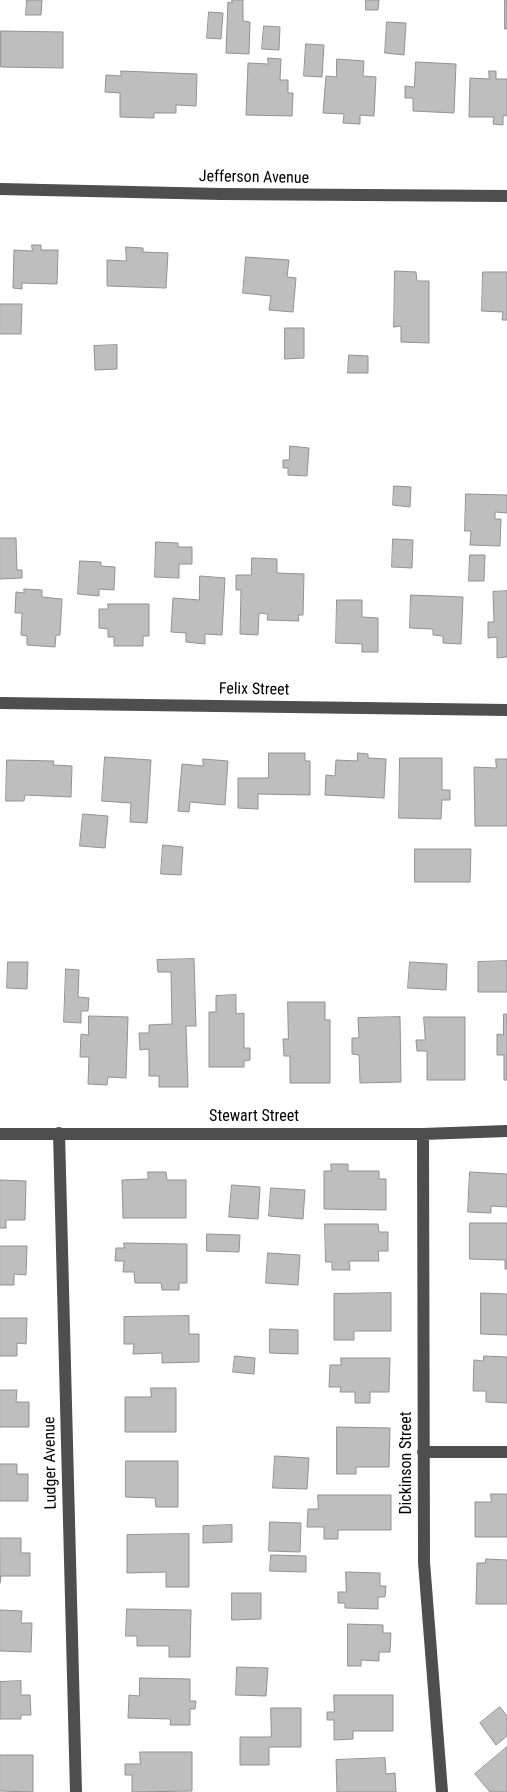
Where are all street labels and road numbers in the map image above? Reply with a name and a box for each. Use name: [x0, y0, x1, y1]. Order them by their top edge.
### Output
street label: Jefferson Avenue: [199, 167, 309, 189]
street label: Felix Street: [219, 680, 289, 700]
street label: Stewart Street: [209, 1107, 299, 1127]
street label: Dickinson Street: [397, 1411, 417, 1515]
street label: Ludger Avenue: [41, 1416, 61, 1510]

